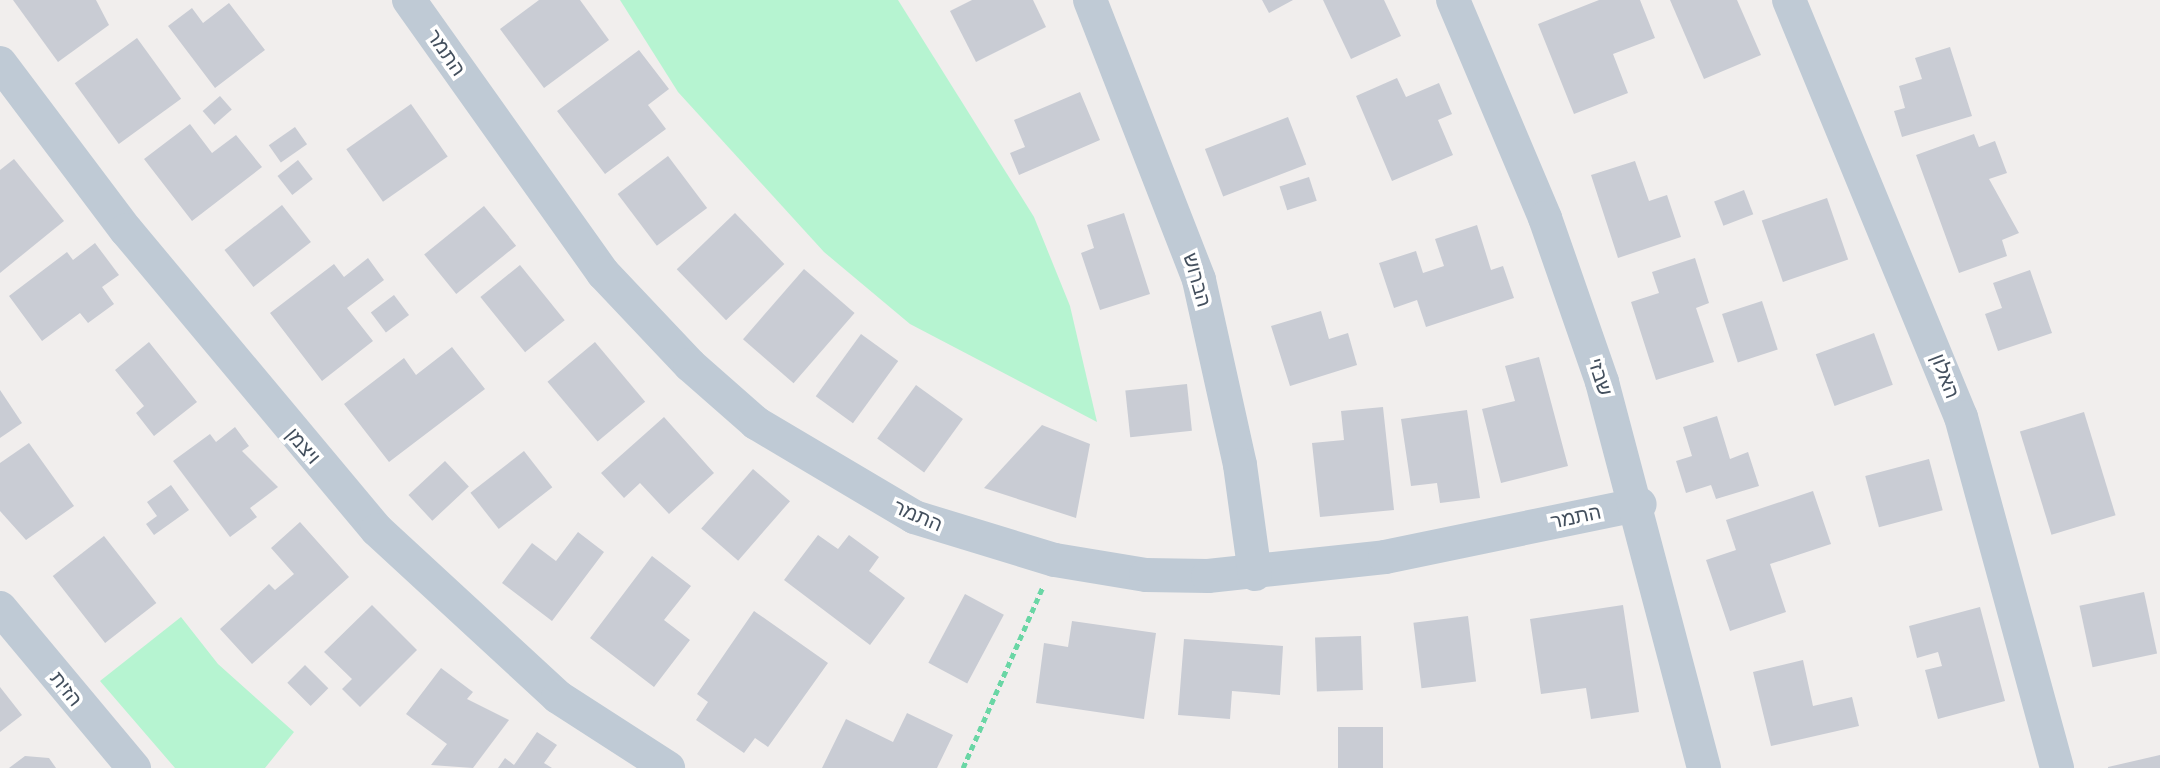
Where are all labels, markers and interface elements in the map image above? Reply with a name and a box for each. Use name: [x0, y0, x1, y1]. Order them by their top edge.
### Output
street label: התמר: [422, 25, 470, 81]
street label: הברוש: [1178, 250, 1216, 310]
street label: האלון: [1926, 350, 1964, 402]
street label: שבזי: [1583, 355, 1617, 399]
street label: ויצמן: [281, 423, 325, 469]
street label: התמר: [890, 495, 946, 537]
street label: התמר: [1549, 500, 1603, 534]
street label: הזית: [45, 667, 87, 711]

